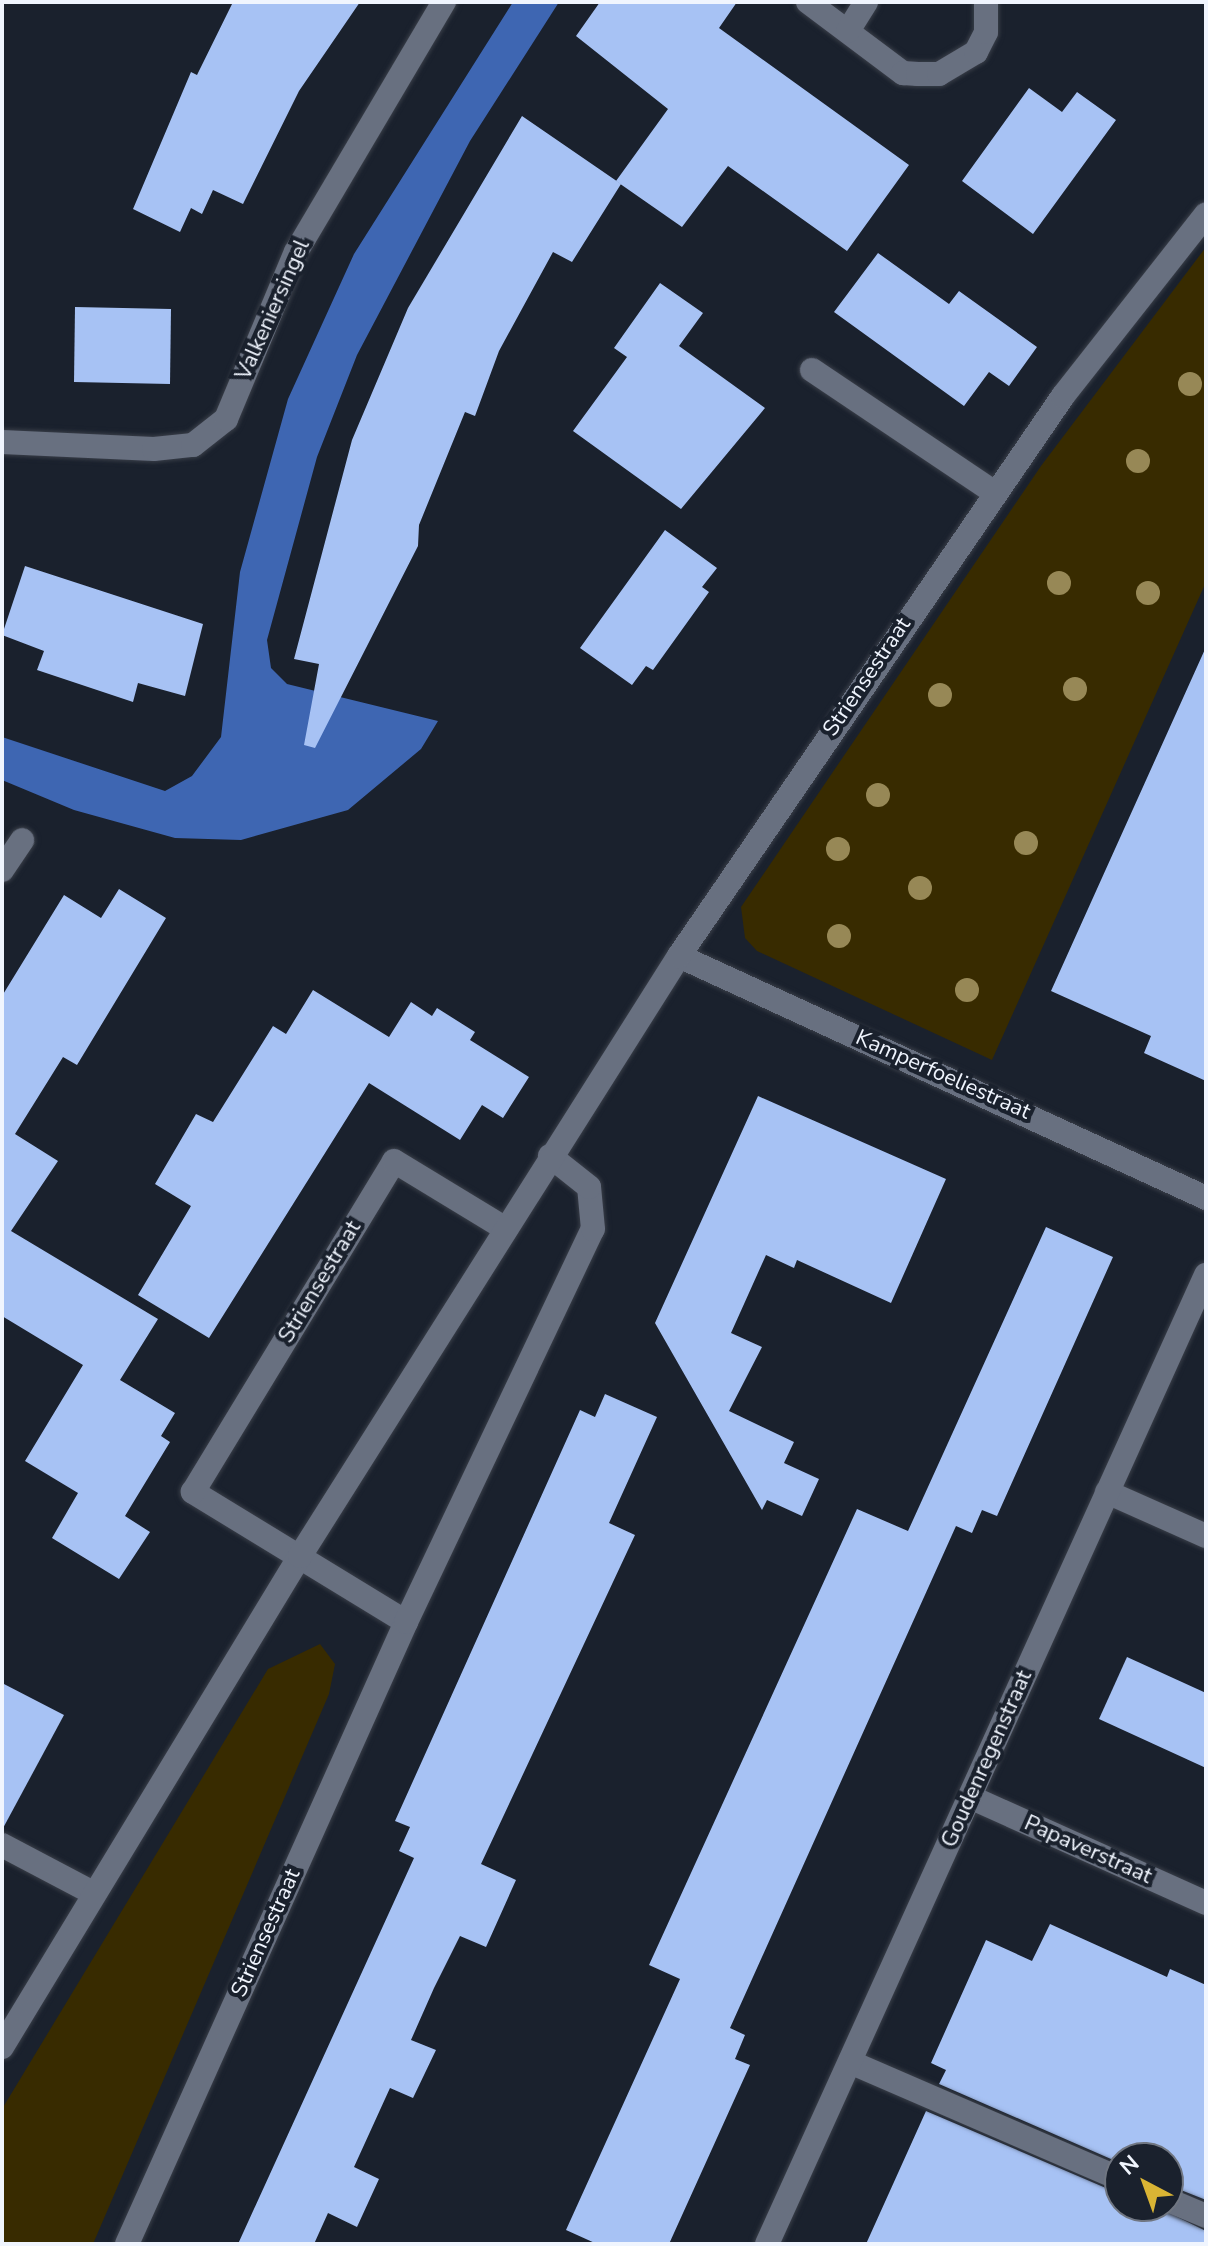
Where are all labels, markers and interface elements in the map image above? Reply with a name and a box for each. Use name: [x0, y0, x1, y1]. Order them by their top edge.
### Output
street label: Valkeniersingel: [230, 236, 316, 384]
street label: Striensestraat: [818, 613, 916, 741]
street label: Kamperfoeliestraat: [852, 1025, 1034, 1125]
street label: Striensestraat: [273, 1216, 367, 1348]
street label: Goudenregenstraat: [936, 1666, 1038, 1852]
street label: Papaverstraat: [1020, 1810, 1156, 1890]
street label: Striensestraat: [226, 1865, 306, 2001]
north arrow: [1104, 2142, 1184, 2222]
text: N: [1114, 2149, 1146, 2182]

